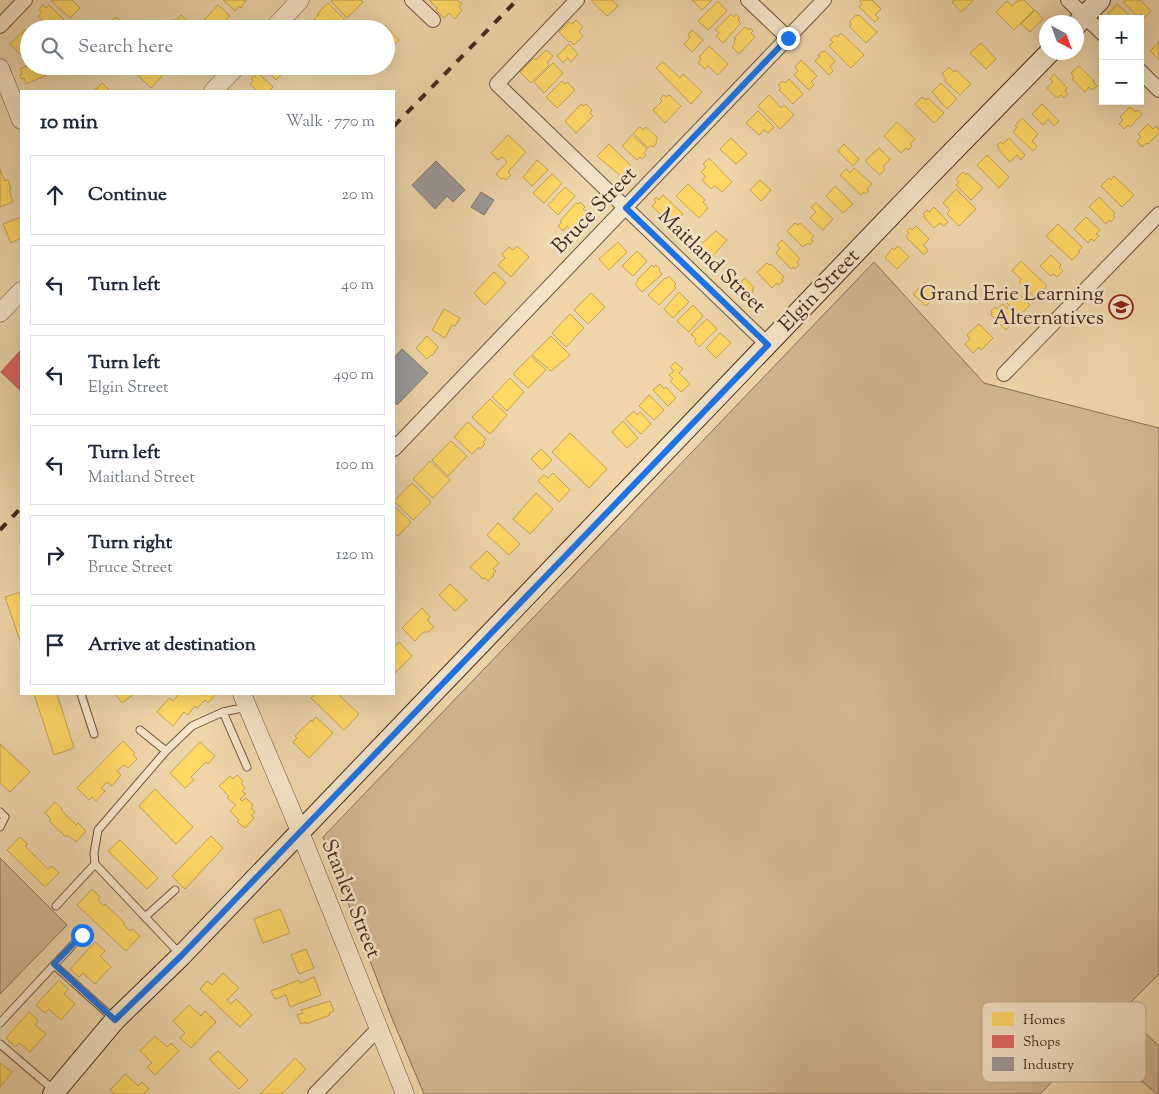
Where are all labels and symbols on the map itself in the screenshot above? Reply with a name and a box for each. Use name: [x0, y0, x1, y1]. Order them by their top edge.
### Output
north arrow: [1039, 15, 1084, 60]
route end: [777, 27, 800, 50]
street label: Bruce Street: [546, 161, 644, 261]
street label: Maitland Street: [650, 202, 772, 322]
street label: Elgin Street: [773, 243, 867, 339]
place label: Grand Erie Learning Alternatives: [920, 280, 1104, 334]
school or university icon: Grand Erie Learning Alternatives: [1108, 294, 1134, 320]
street label: Stanley Street: [312, 835, 388, 963]
route start: [71, 924, 94, 947]
legend: [982, 1002, 1146, 1082]
text: Homes: [1023, 1011, 1065, 1031]
text: Shops: [1023, 1033, 1060, 1053]
text: Industry: [1023, 1056, 1074, 1076]

